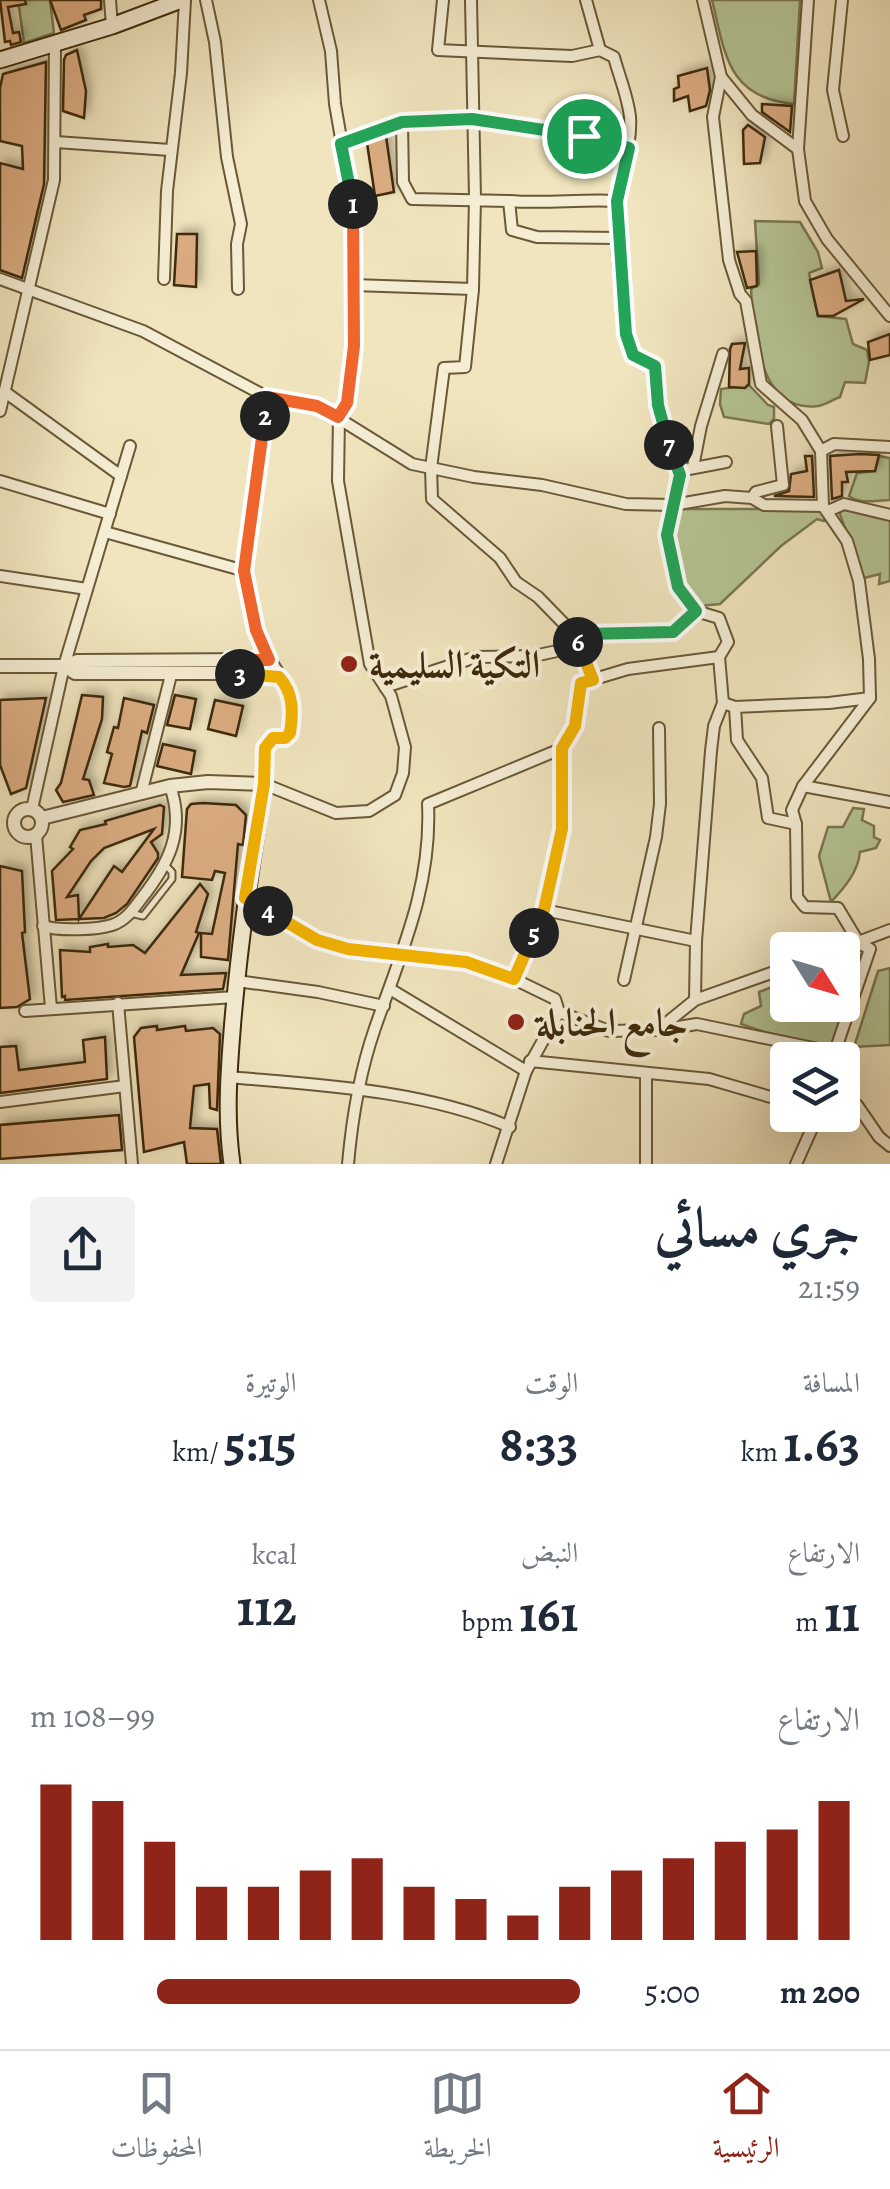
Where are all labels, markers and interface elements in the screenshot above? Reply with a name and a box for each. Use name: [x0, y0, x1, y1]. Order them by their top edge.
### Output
pin: [542, 94, 627, 179]
icon: arrive: [557, 109, 612, 164]
pin: 1: [328, 179, 378, 229]
text: 1: [348, 185, 358, 223]
pin: 2: [240, 391, 290, 441]
text: 2: [258, 397, 272, 435]
pin: 7: [644, 420, 694, 470]
text: 7: [663, 426, 675, 464]
pin: 6: [553, 617, 603, 667]
text: 6: [571, 623, 585, 661]
place label: التكية السليمية: [369, 638, 540, 690]
pin: 3: [215, 649, 265, 699]
marker: التكية السليمية: [338, 653, 360, 675]
text: 3: [234, 655, 246, 693]
pin: 4: [243, 886, 293, 936]
text: 4: [261, 892, 275, 930]
pin: 5: [509, 908, 559, 958]
text: 5: [528, 914, 540, 952]
north arrow: [770, 932, 860, 1022]
map controls: [770, 932, 860, 1132]
place label: جامع الحنابلة: [534, 996, 688, 1058]
marker: جامع الحنابلة: [505, 1011, 527, 1033]
button: layers: [770, 1042, 860, 1132]
text: جري مسائي: [655, 1190, 860, 1265]
button: share: [30, 1197, 135, 1302]
text: 21:59: [798, 1265, 860, 1309]
text: الوتيرة: [245, 1364, 297, 1402]
text: الوقت: [525, 1364, 578, 1402]
text: المسافة: [803, 1364, 860, 1402]
text: 5:15: [224, 1410, 297, 1478]
text: 8:33: [499, 1410, 578, 1478]
text: 1.63: [784, 1410, 860, 1478]
text: /km: [172, 1433, 224, 1471]
text: km: [741, 1433, 784, 1471]
text: النبض: [521, 1534, 578, 1572]
text: الارتفاع: [787, 1534, 860, 1572]
text: kcal: [252, 1536, 297, 1574]
text: 112: [237, 1574, 297, 1642]
text: 161: [519, 1580, 578, 1648]
text: 11: [824, 1580, 860, 1648]
text: bpm: [461, 1603, 519, 1641]
text: m: [795, 1603, 824, 1641]
text: 99–108 m: [30, 1694, 155, 1738]
text: الارتفاع: [777, 1697, 860, 1741]
text: 5:00: [645, 1970, 700, 2014]
text: 200 m: [780, 1970, 860, 2014]
tab: المحفوظات: [110, 2066, 203, 2175]
tab: الخريطة: [423, 2066, 492, 2175]
tab: الرئيسية: [712, 2066, 780, 2175]

